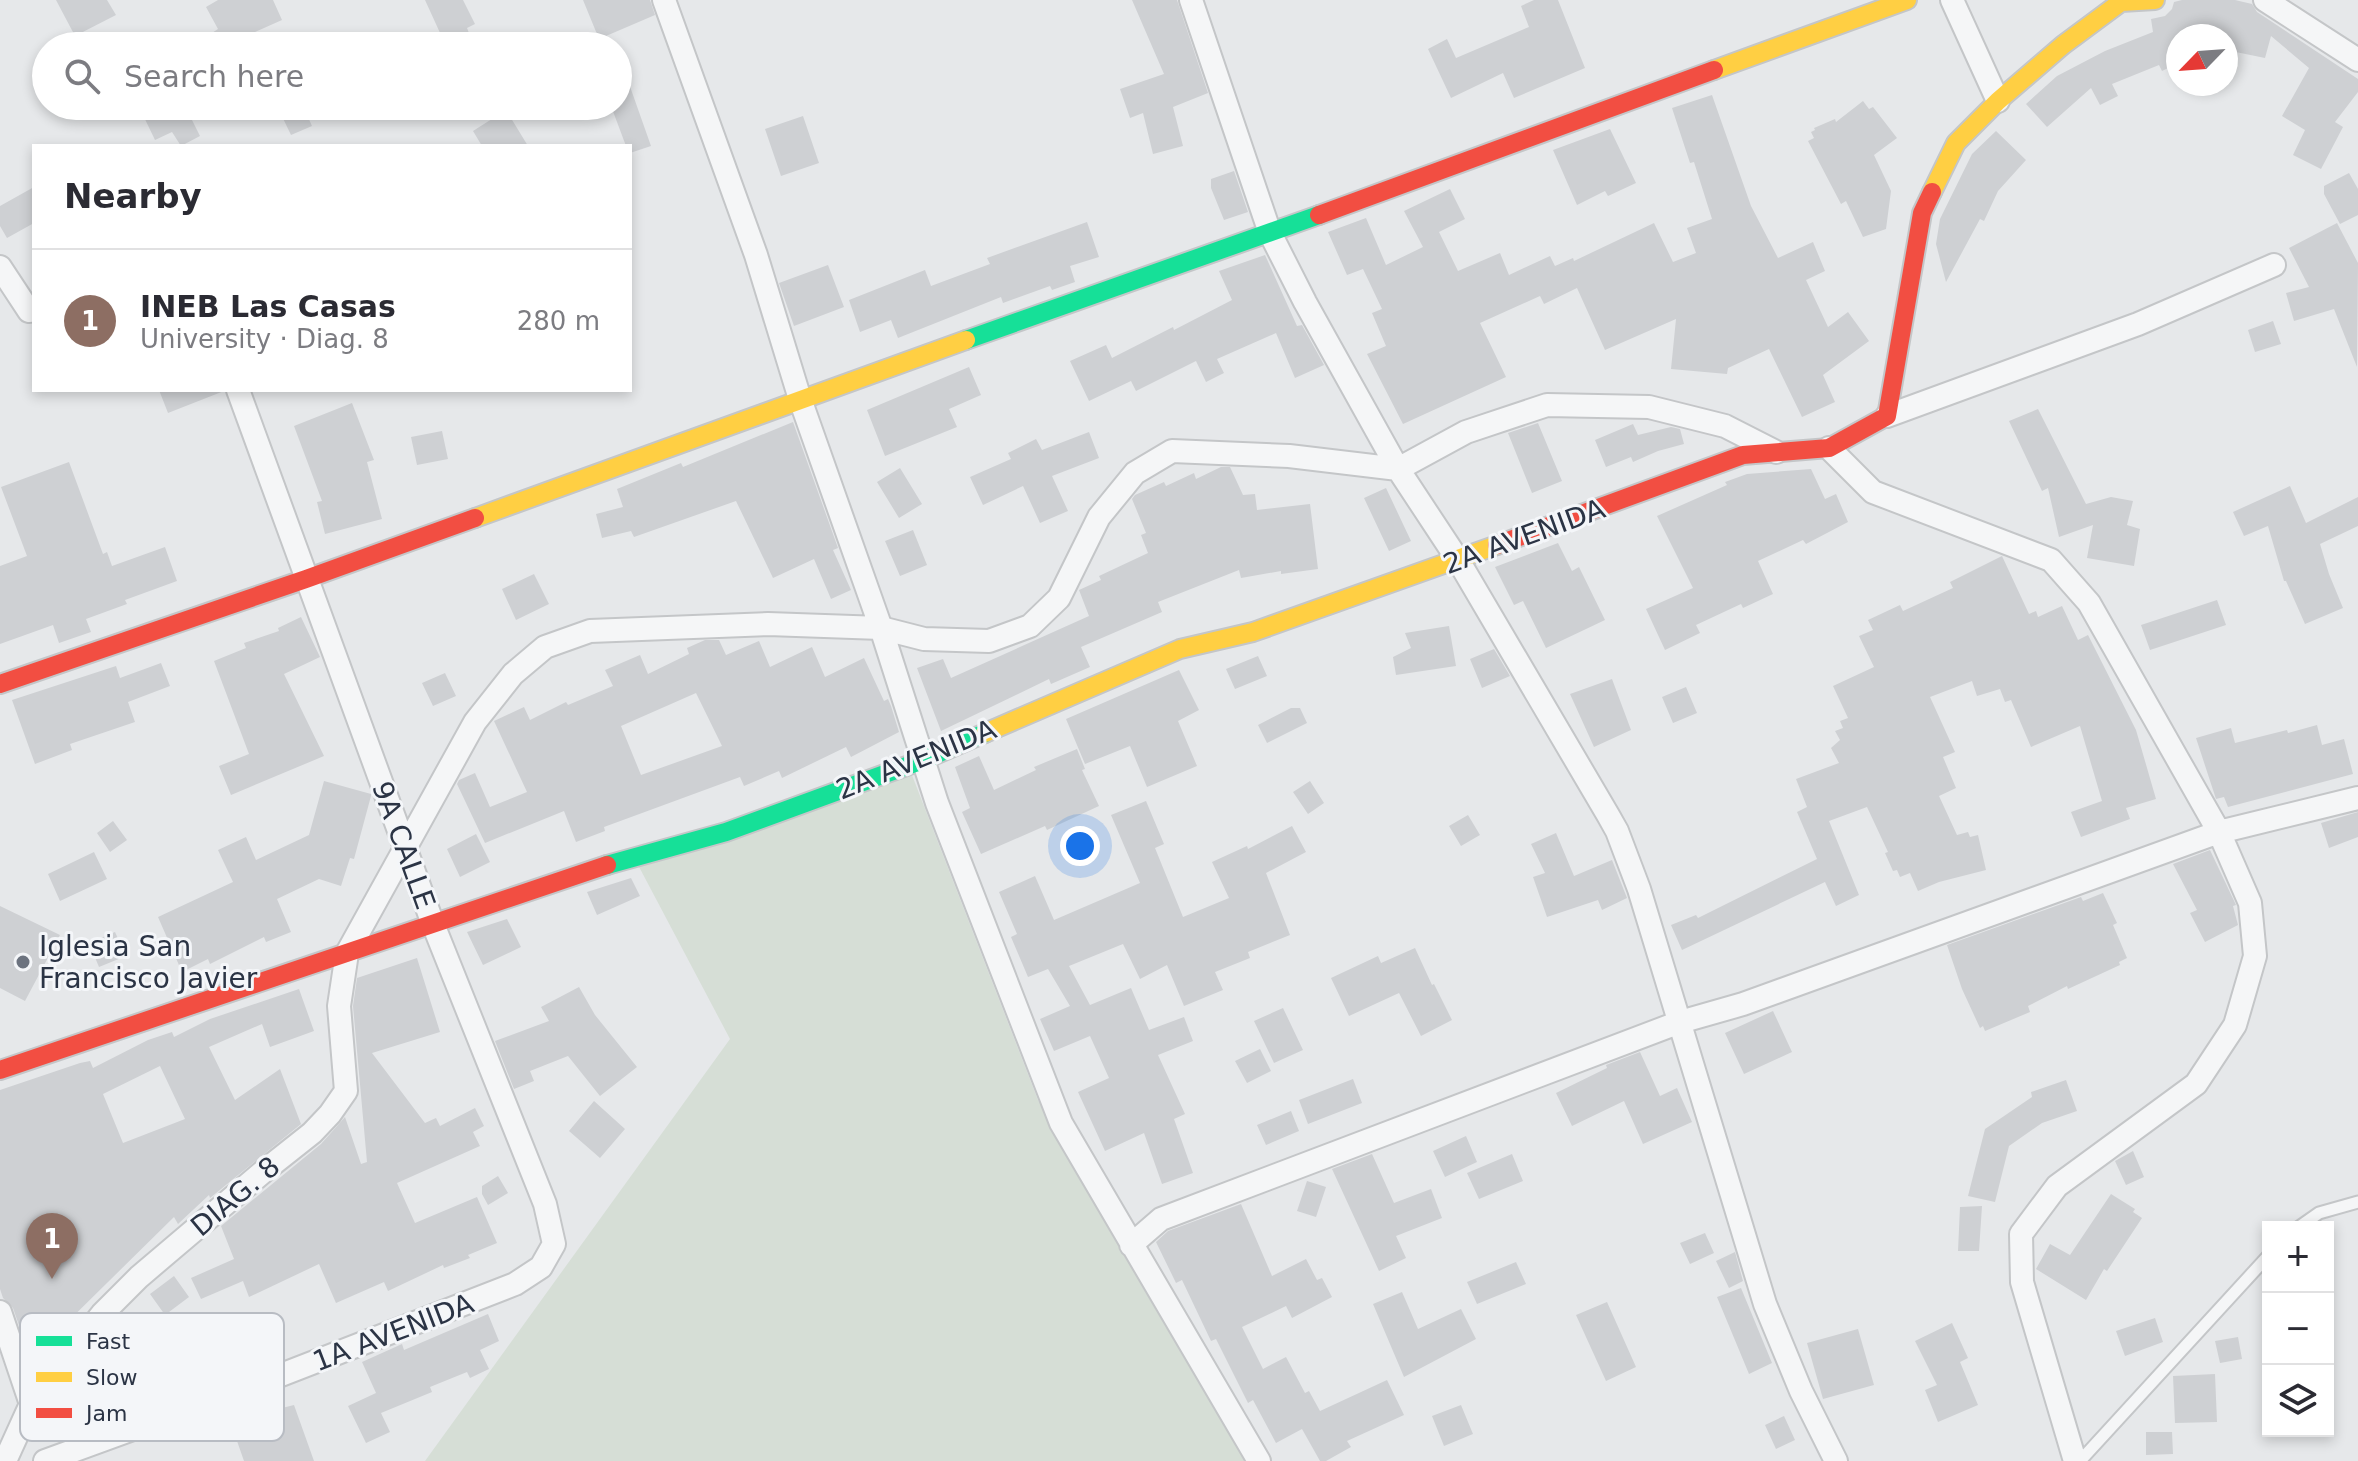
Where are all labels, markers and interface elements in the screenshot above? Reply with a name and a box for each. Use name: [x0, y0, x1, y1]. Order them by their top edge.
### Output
north arrow: [2166, 24, 2238, 96]
search box: [32, 32, 632, 120]
icon: search: [60, 54, 104, 98]
text: Search here: [124, 59, 304, 94]
text: Nearby: [64, 176, 202, 216]
text: INEB Las Casas: [140, 289, 396, 324]
text: 1: [81, 306, 99, 336]
text: 280 m: [517, 306, 600, 336]
text: University · Diag. 8: [140, 324, 389, 354]
street label: 2A AVENIDA: [1439, 492, 1609, 581]
street label: 2A AVENIDA: [831, 712, 1001, 807]
street label: 9A CALLE: [365, 777, 442, 914]
your location: [1060, 826, 1100, 866]
place label: Iglesia San Francisco Javier: [39, 930, 258, 995]
marker: Iglesia San Francisco Javier: [14, 953, 32, 971]
street label: DIAG. 8: [184, 1150, 286, 1243]
pin: 1: [26, 1213, 78, 1279]
map controls: [2262, 1221, 2334, 1437]
button: +: [2262, 1221, 2334, 1293]
street label: 1A AVENIDA: [308, 1287, 478, 1378]
button: −: [2262, 1293, 2334, 1365]
legend: [20, 1313, 284, 1441]
text: Fast: [86, 1329, 131, 1354]
text: Slow: [86, 1365, 138, 1390]
button: layers: [2262, 1365, 2334, 1437]
text: Jam: [84, 1401, 127, 1426]

